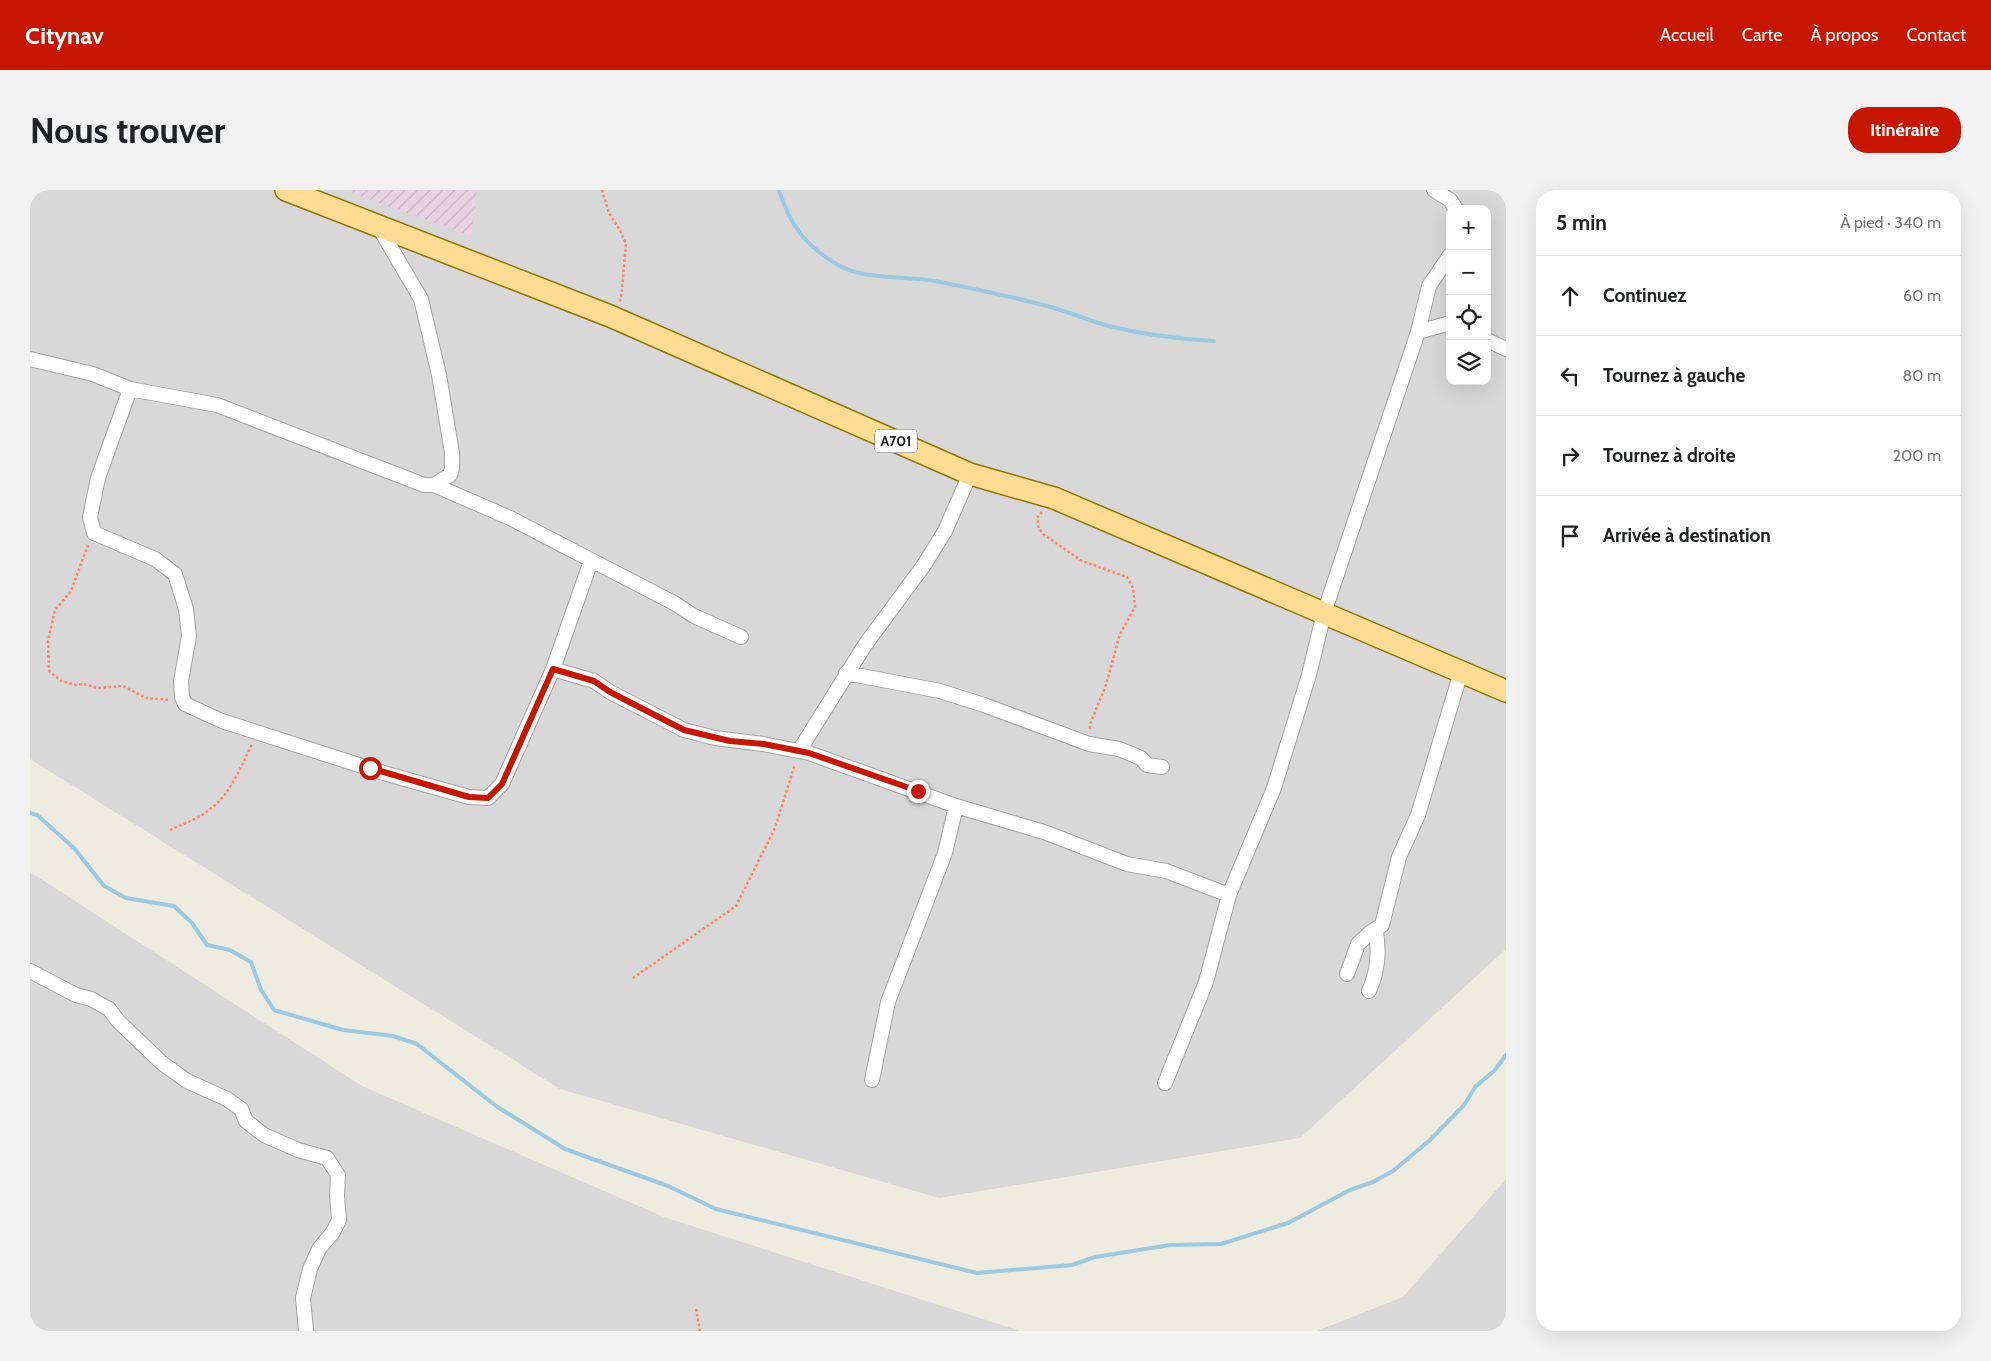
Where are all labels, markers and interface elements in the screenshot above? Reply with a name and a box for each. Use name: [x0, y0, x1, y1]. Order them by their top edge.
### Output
text: Citynav: [25, 21, 104, 50]
text: Accueil: [1660, 24, 1714, 46]
text: Carte: [1742, 24, 1782, 46]
text: À propos: [1810, 24, 1878, 46]
text: Contact: [1906, 24, 1966, 46]
button: Itinéraire: [1848, 107, 1961, 153]
text: Nous trouver: [30, 109, 225, 152]
map controls: [1446, 205, 1491, 385]
button: +: [1446, 205, 1491, 250]
text: 5 min: [1556, 210, 1607, 235]
text: À pied · 340 m: [1840, 213, 1941, 232]
button: −: [1446, 250, 1491, 295]
icon: ahead: [1556, 282, 1584, 310]
text: Continuez: [1603, 284, 1686, 307]
text: 60 m: [1903, 286, 1941, 305]
button: locate: [1446, 295, 1491, 340]
button: layers: [1446, 340, 1491, 385]
icon: left: [1556, 362, 1584, 390]
text: Tournez à gauche: [1603, 364, 1745, 387]
text: 80 m: [1903, 366, 1941, 385]
road number: A701: [875, 430, 917, 452]
icon: right: [1556, 442, 1584, 470]
text: Tournez à droite: [1603, 444, 1736, 467]
text: 200 m: [1893, 446, 1941, 465]
icon: arrive: [1556, 522, 1584, 550]
text: Arrivée à destination: [1603, 524, 1771, 547]
route start: [359, 757, 382, 780]
route end: [907, 780, 930, 803]

